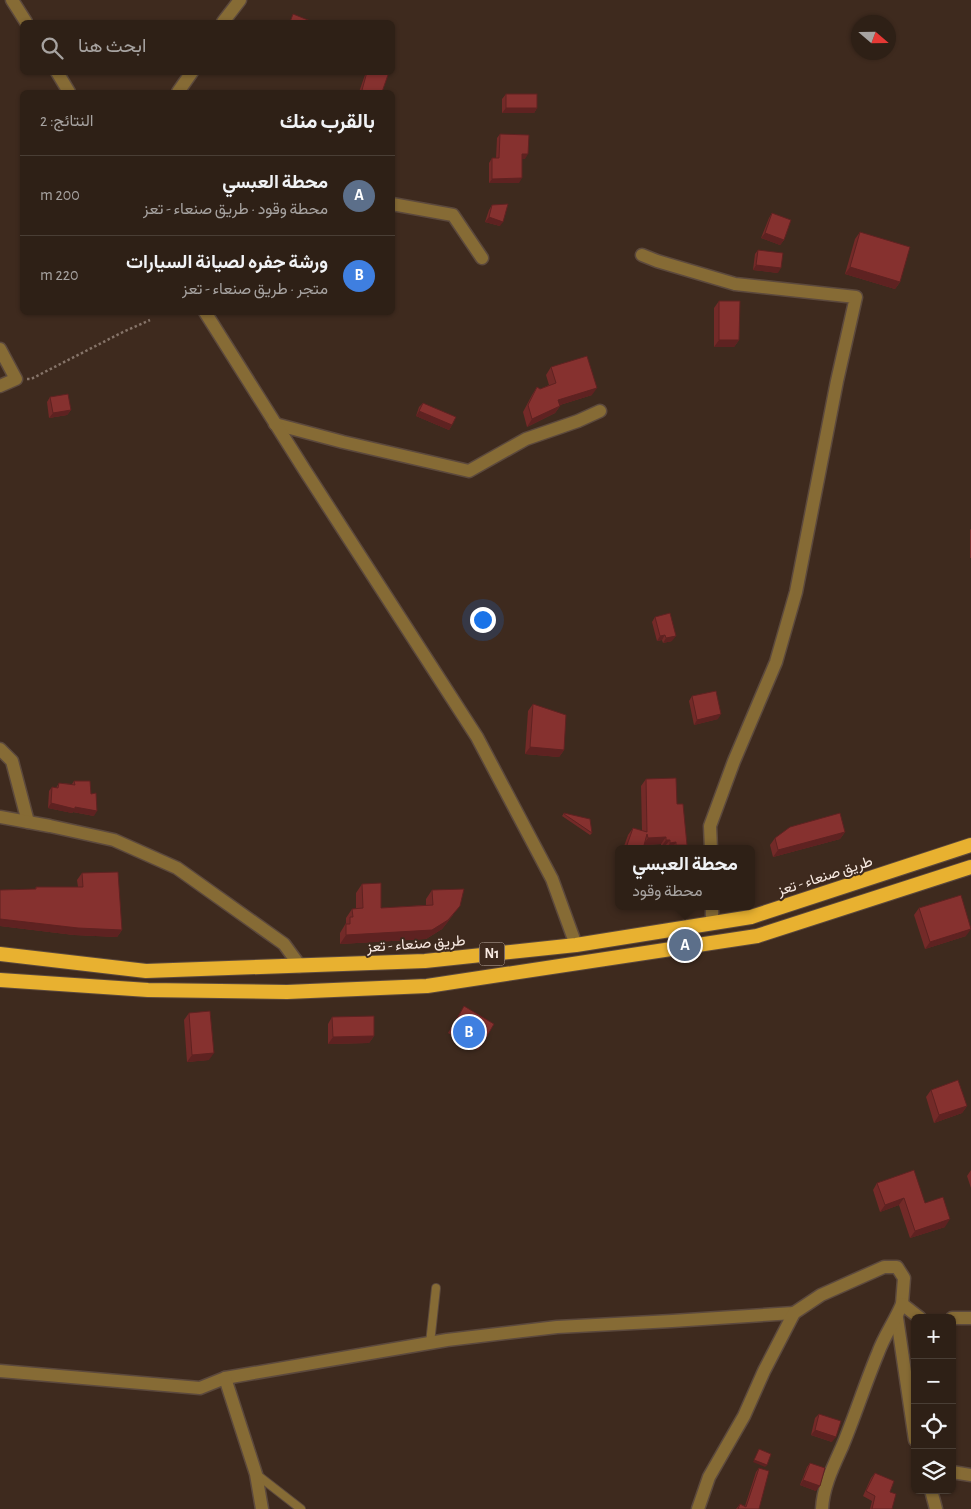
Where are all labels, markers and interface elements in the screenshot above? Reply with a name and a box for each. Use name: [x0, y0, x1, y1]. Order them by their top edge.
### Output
north arrow: [851, 15, 896, 60]
search box: [20, 20, 395, 75]
icon: search: [38, 34, 66, 62]
text: ابحث هنا: [78, 37, 146, 56]
text: بالقرب منك: [280, 111, 375, 132]
text: النتائج: 2: [40, 113, 94, 129]
text: محطة العبسي: [222, 173, 328, 192]
text: 200 m: [40, 187, 80, 203]
text: A: [354, 187, 364, 203]
text: محطة وقود · طريق صنعاء - تعز: [143, 201, 328, 217]
text: ورشة جفره لصيانة السيارات: [126, 253, 328, 272]
text: 220 m: [40, 267, 78, 283]
text: B: [354, 267, 364, 283]
text: متجر · طريق صنعاء - تعز: [182, 281, 328, 297]
your location: [470, 607, 496, 633]
popup: [615, 845, 755, 910]
street label: طريق صنعاء - تعز: [775, 854, 875, 901]
text: محطة العبسي: [632, 855, 738, 874]
text: محطة وقود: [632, 883, 703, 899]
pin: A: [669, 926, 701, 964]
street label: طريق صنعاء - تعز: [365, 933, 466, 957]
road number: N1: [480, 942, 504, 966]
pin: B: [453, 1013, 485, 1051]
map controls: [911, 1314, 956, 1494]
button: +: [911, 1314, 956, 1359]
button: −: [911, 1359, 956, 1404]
button: locate: [911, 1404, 956, 1449]
button: layers: [911, 1449, 956, 1494]

